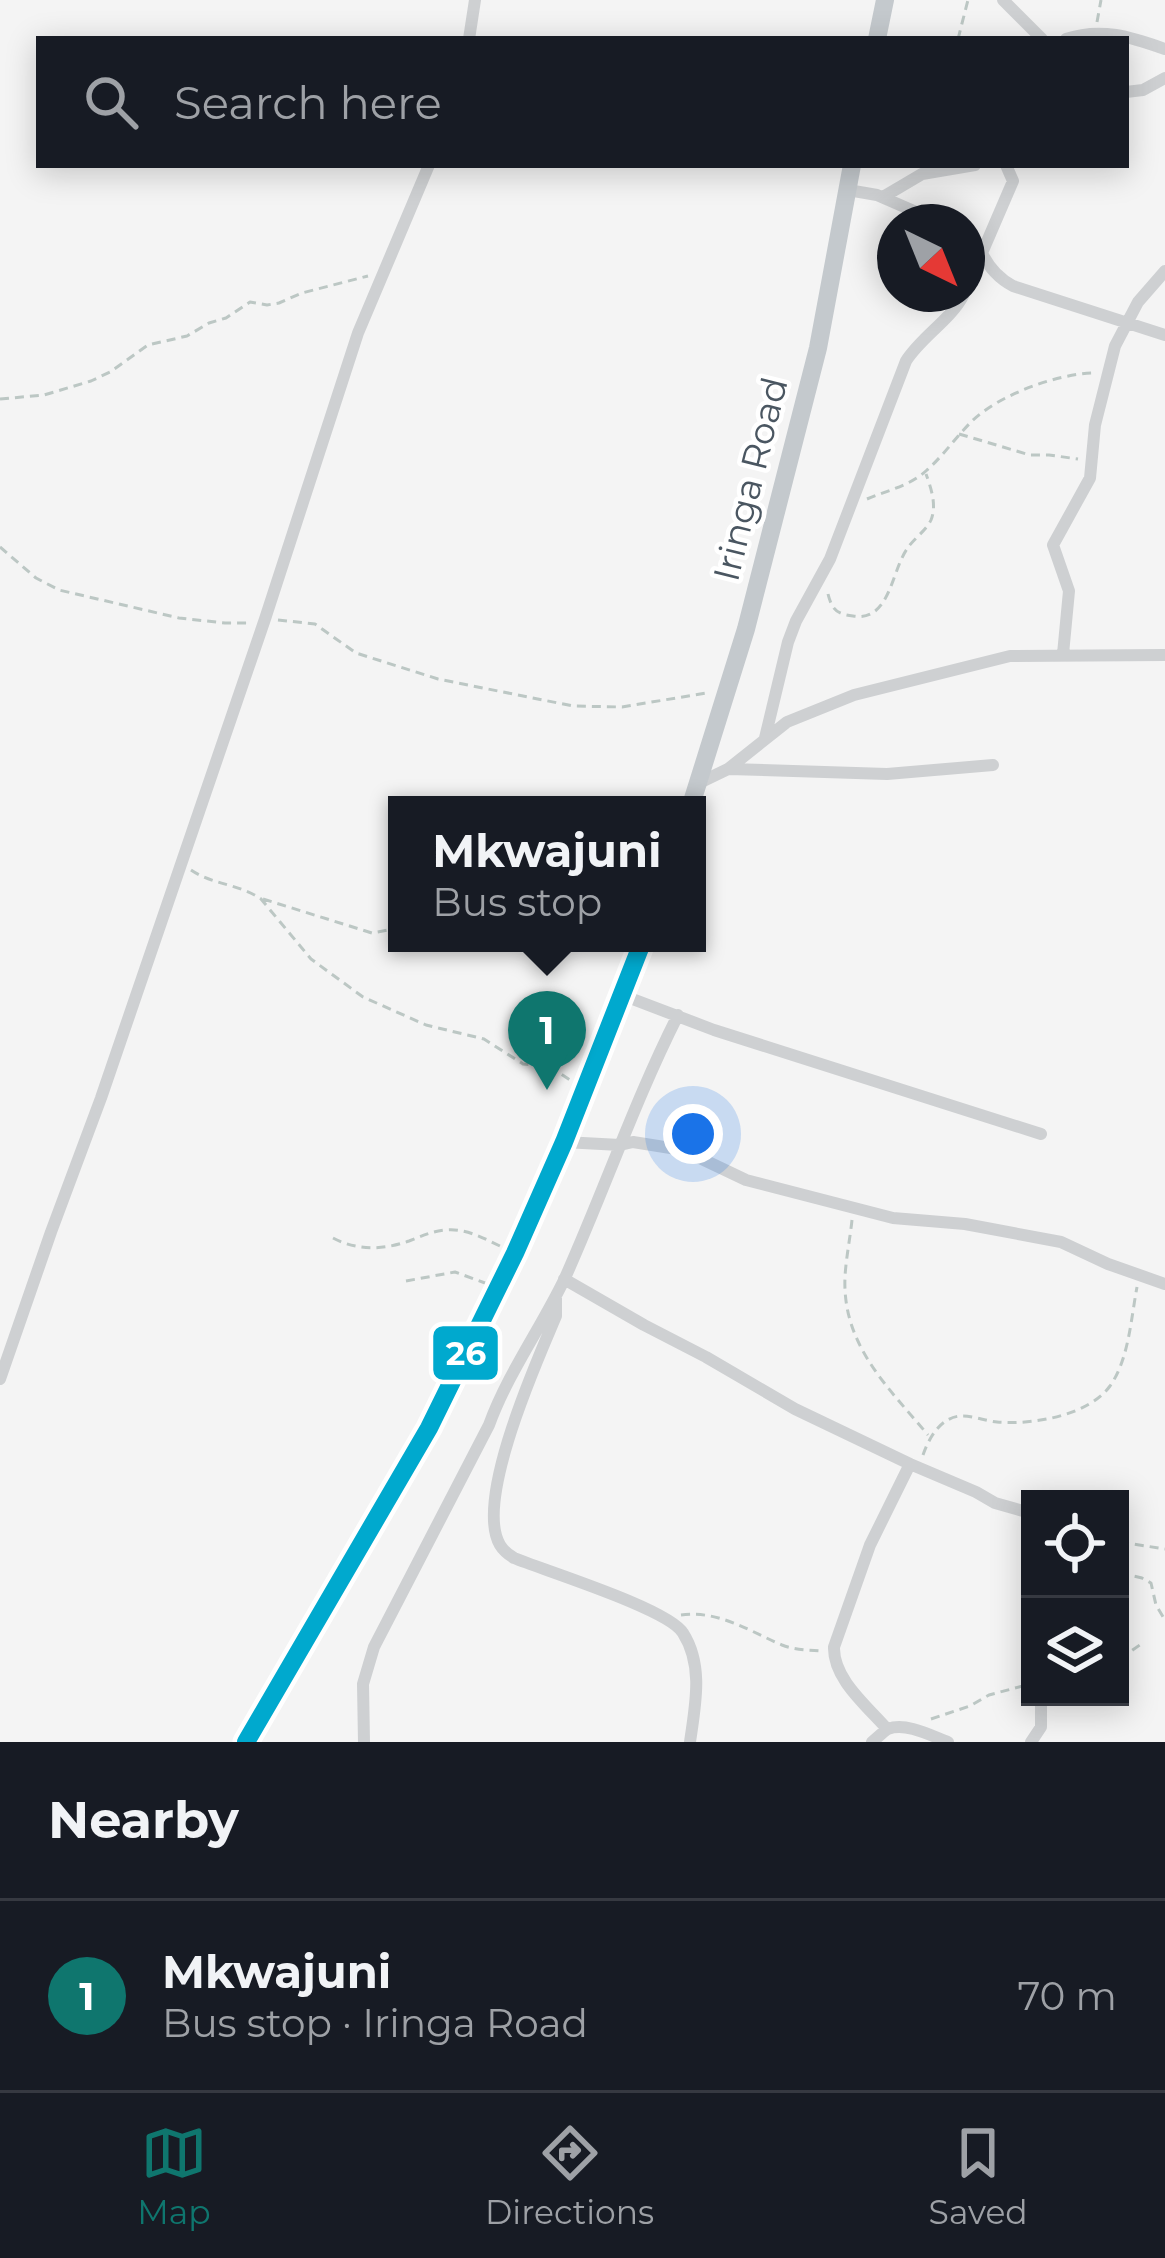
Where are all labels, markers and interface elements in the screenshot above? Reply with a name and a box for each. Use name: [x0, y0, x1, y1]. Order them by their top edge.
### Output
search box: [36, 36, 1129, 168]
icon: search: [78, 69, 144, 135]
text: Search here: [174, 75, 442, 130]
north arrow: [877, 204, 985, 312]
street label: Iringa Road: [703, 373, 797, 585]
popup: [388, 796, 706, 952]
text: Mkwajuni: [432, 823, 662, 878]
text: Bus stop: [432, 878, 602, 926]
pin: 1: [508, 991, 586, 1090]
your location: [663, 1104, 723, 1164]
line badge: 26: [431, 1324, 500, 1382]
text: 26: [446, 1333, 486, 1373]
map controls: [1021, 1490, 1129, 1706]
button: locate: [1021, 1490, 1129, 1598]
button: layers: [1021, 1598, 1129, 1706]
text: Nearby: [48, 1789, 239, 1851]
text: Mkwajuni: [162, 1944, 391, 1999]
text: 1: [79, 1972, 95, 2020]
text: 70 m: [1017, 1972, 1117, 2020]
text: Bus stop · Iringa Road: [162, 1999, 588, 2047]
tab: Map: [137, 2120, 211, 2232]
tab: Directions: [485, 2120, 654, 2232]
tab: Saved: [929, 2120, 1028, 2232]

